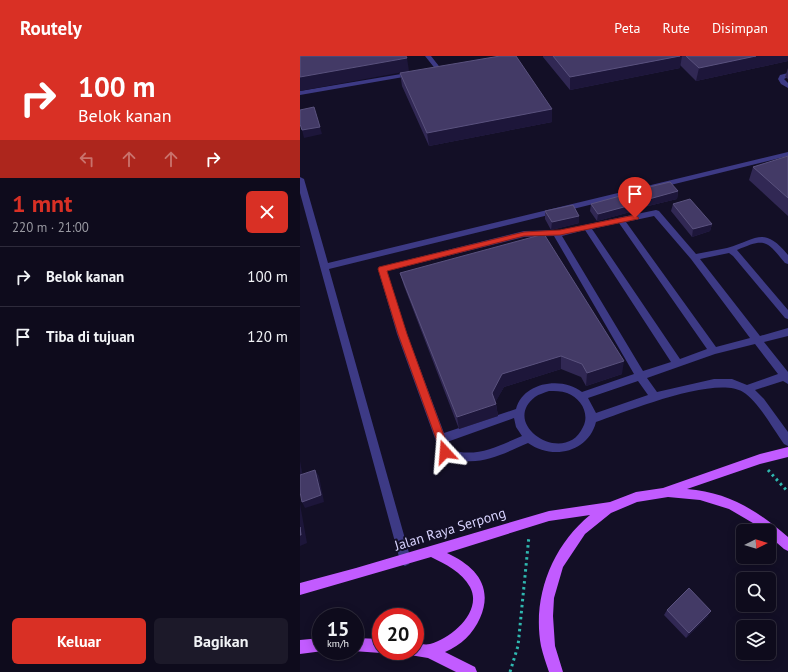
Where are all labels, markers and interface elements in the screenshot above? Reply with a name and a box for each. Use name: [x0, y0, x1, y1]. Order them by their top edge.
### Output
text: Routely: [20, 16, 82, 40]
text: Peta: [614, 19, 640, 37]
text: Rute: [662, 19, 690, 37]
text: Disimpan: [712, 19, 768, 37]
text: 100 m: [78, 68, 155, 105]
icon: right: [12, 72, 64, 124]
text: Belok kanan: [78, 104, 172, 127]
icon: left: [76, 148, 98, 170]
icon: ahead: [118, 148, 140, 170]
icon: ahead: [160, 148, 182, 170]
icon: right: [202, 148, 224, 170]
pin: [618, 177, 652, 218]
icon: arrive: [624, 183, 646, 205]
text: 1 mnt: [12, 188, 72, 219]
button: close: [246, 191, 288, 233]
text: 220 m · 21:00: [12, 219, 89, 236]
icon: right: [12, 266, 34, 288]
text: Belok kanan: [46, 267, 124, 286]
text: 100 m: [247, 267, 288, 286]
icon: arrive: [12, 326, 34, 348]
text: Tiba di tujuan: [46, 327, 135, 346]
text: 120 m: [247, 327, 288, 346]
position arrow: [424, 431, 466, 473]
street label: Jalan Raya Serpong: [391, 504, 508, 555]
north arrow: [736, 524, 776, 564]
map controls: [736, 524, 776, 660]
button: search: [736, 572, 776, 612]
speed limit sign: 20: [372, 608, 424, 660]
text: 15: [327, 616, 349, 642]
button: Keluar: [12, 618, 146, 664]
button: Bagikan: [154, 618, 288, 664]
button: layers: [736, 620, 776, 660]
text: km/h: [327, 637, 349, 650]

